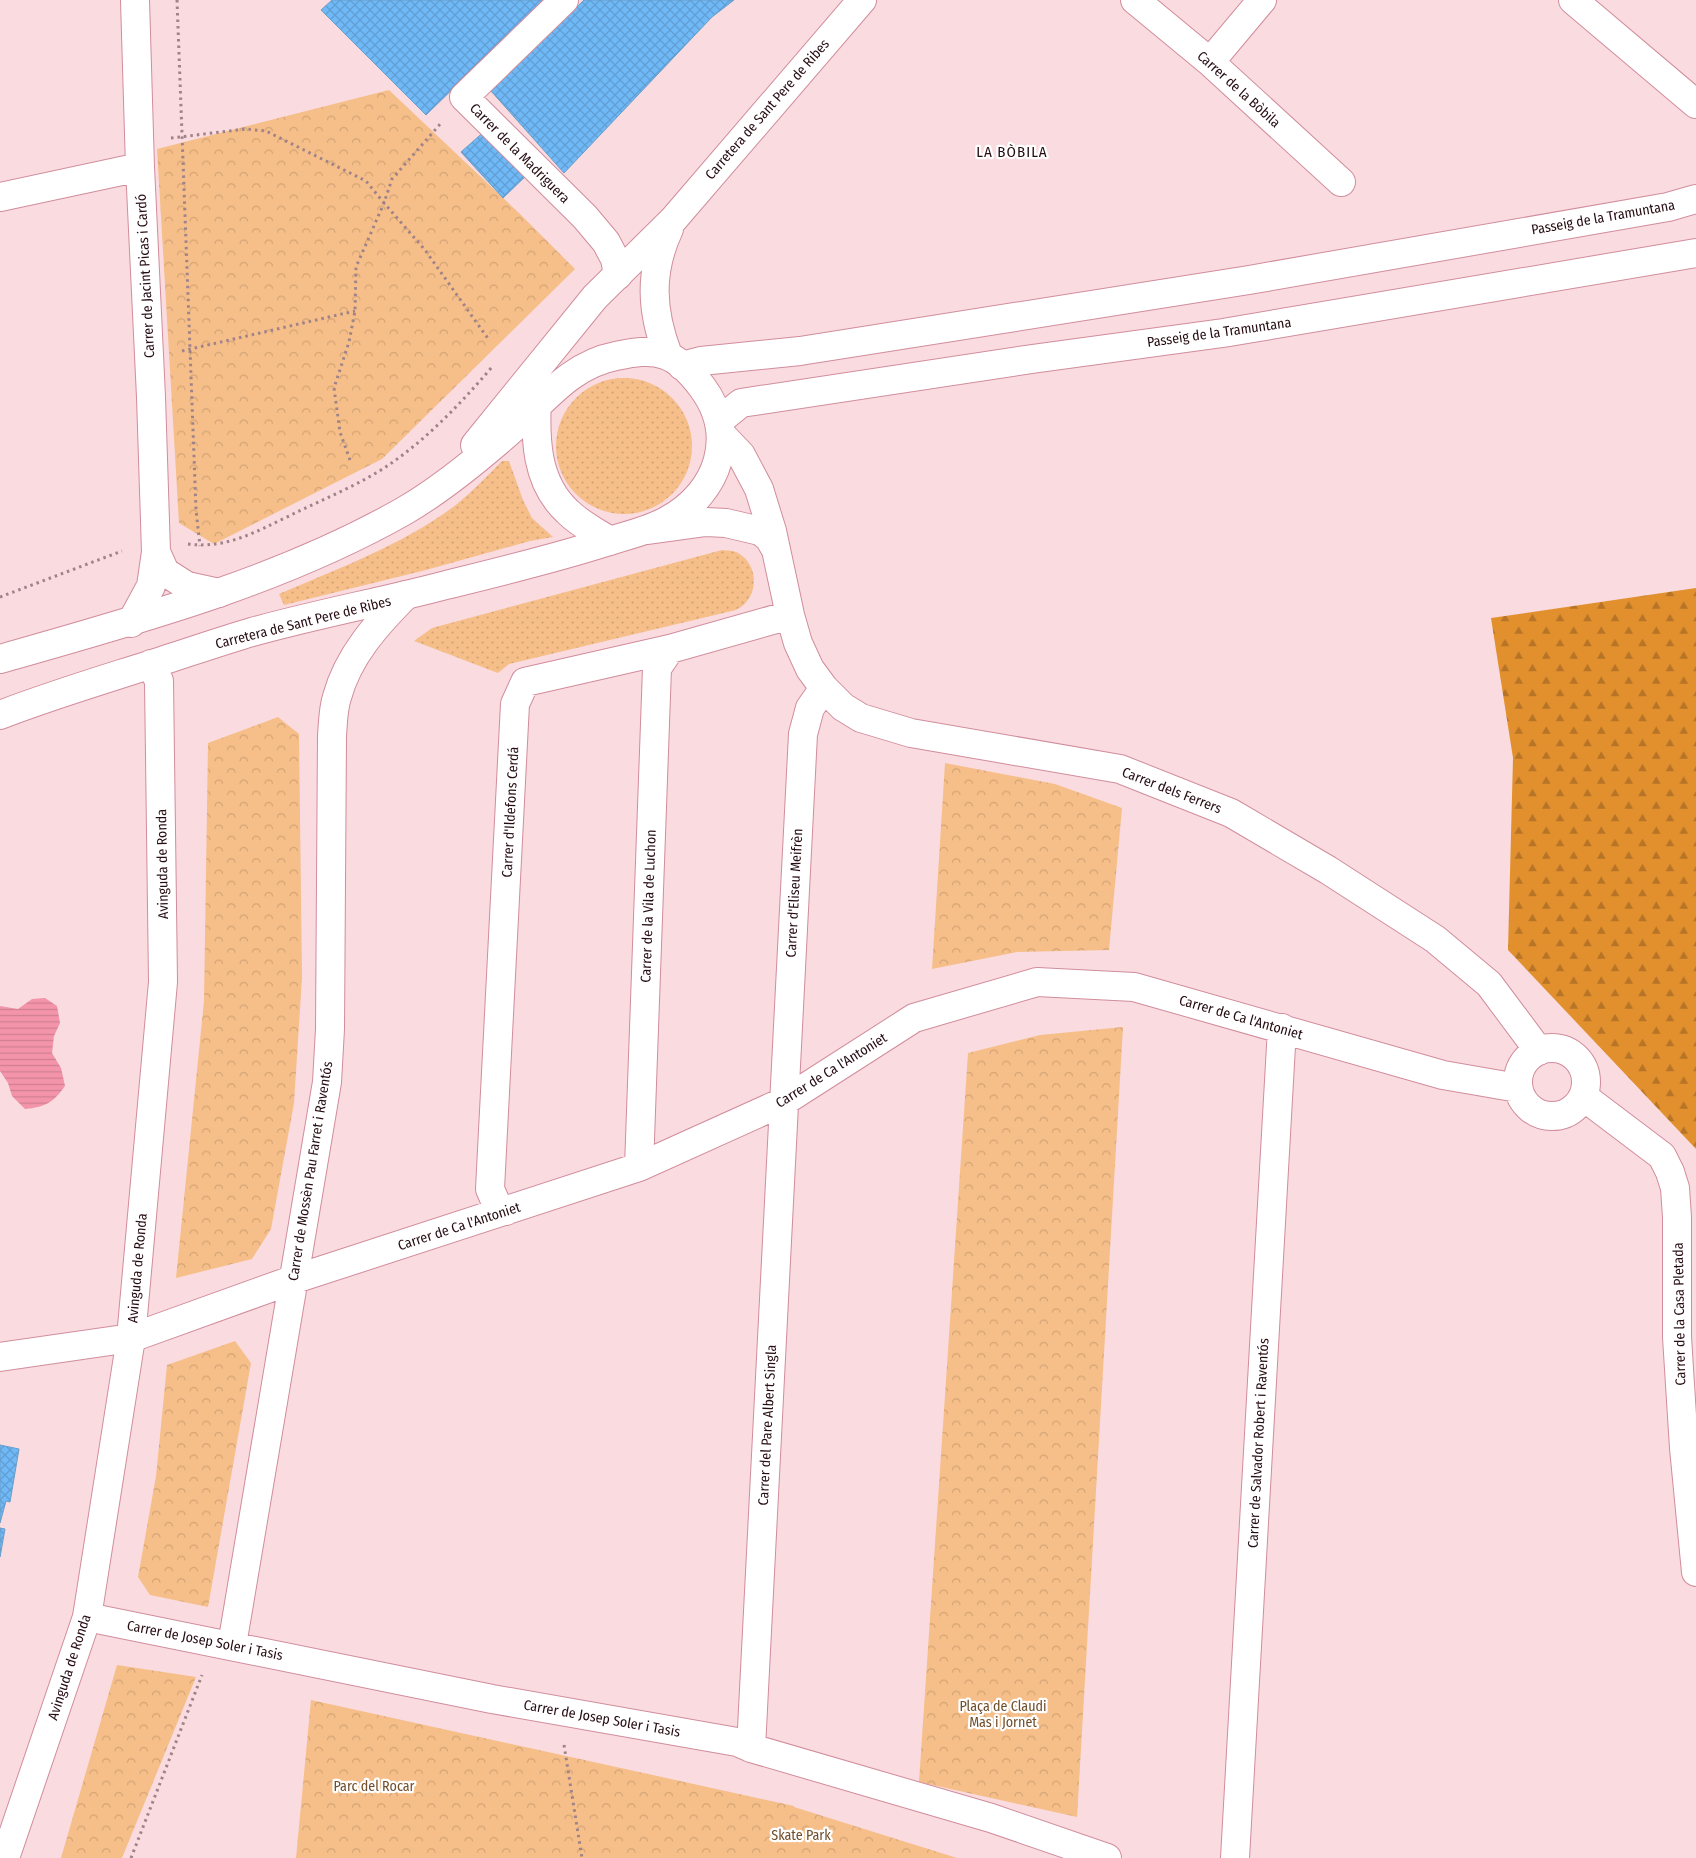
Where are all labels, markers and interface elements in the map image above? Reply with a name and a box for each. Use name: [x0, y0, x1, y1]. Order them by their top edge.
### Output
street label: Carretera de Sant Pere de Ribes: [702, 36, 833, 183]
street label: Carrer de la Bòbila: [1193, 47, 1284, 131]
street label: Carrer de la Madriguera: [466, 100, 573, 207]
district label: LA BÒBILA: [976, 143, 1048, 161]
street label: Carrer de Jacint Picas i Cardó: [133, 194, 158, 358]
street label: Passeig de la Tramuntana: [1530, 196, 1676, 238]
street label: Passeig de la Tramuntana: [1146, 314, 1292, 351]
street label: Carretera de Sant Pere de Ribes: [213, 592, 393, 653]
street label: Carrer d'Ildefons Cerdá: [499, 746, 522, 878]
street label: Carrer dels Ferrers: [1120, 764, 1224, 817]
street label: Avinguda de Ronda: [153, 809, 172, 919]
street label: Carrer d'Eliseu Meifrèn: [783, 828, 806, 958]
street label: Carrer de la Vila de Luchon: [637, 829, 660, 983]
street label: Carrer de Ca l'Antoniet: [1177, 992, 1305, 1043]
street label: Carrer de Ca l'Antoniet: [773, 1029, 890, 1112]
street label: Carrer de Mossèn Pau Farret i Raventós: [285, 1060, 336, 1282]
street label: Carrer de Ca l'Antoniet: [396, 1198, 523, 1254]
street label: Avinguda de Ronda: [124, 1212, 151, 1324]
street label: Carrer de la Casa Pletada: [1670, 1242, 1689, 1386]
street label: Carrer de Salvador Robert i Raventós: [1245, 1338, 1272, 1548]
street label: Carrer del Pare Albert Singla: [755, 1344, 780, 1506]
street label: Avinguda de Ronda: [44, 1612, 95, 1722]
street label: Carrer de Josep Soler i Tasis: [125, 1617, 284, 1664]
street label: Carrer de Josep Soler i Tasis: [522, 1696, 682, 1741]
park label: Plaça de Claudi Mas i Jornet: [959, 1698, 1047, 1731]
park label: Parc del Rocar: [333, 1778, 415, 1795]
park label: Skate Park: [771, 1827, 831, 1844]

